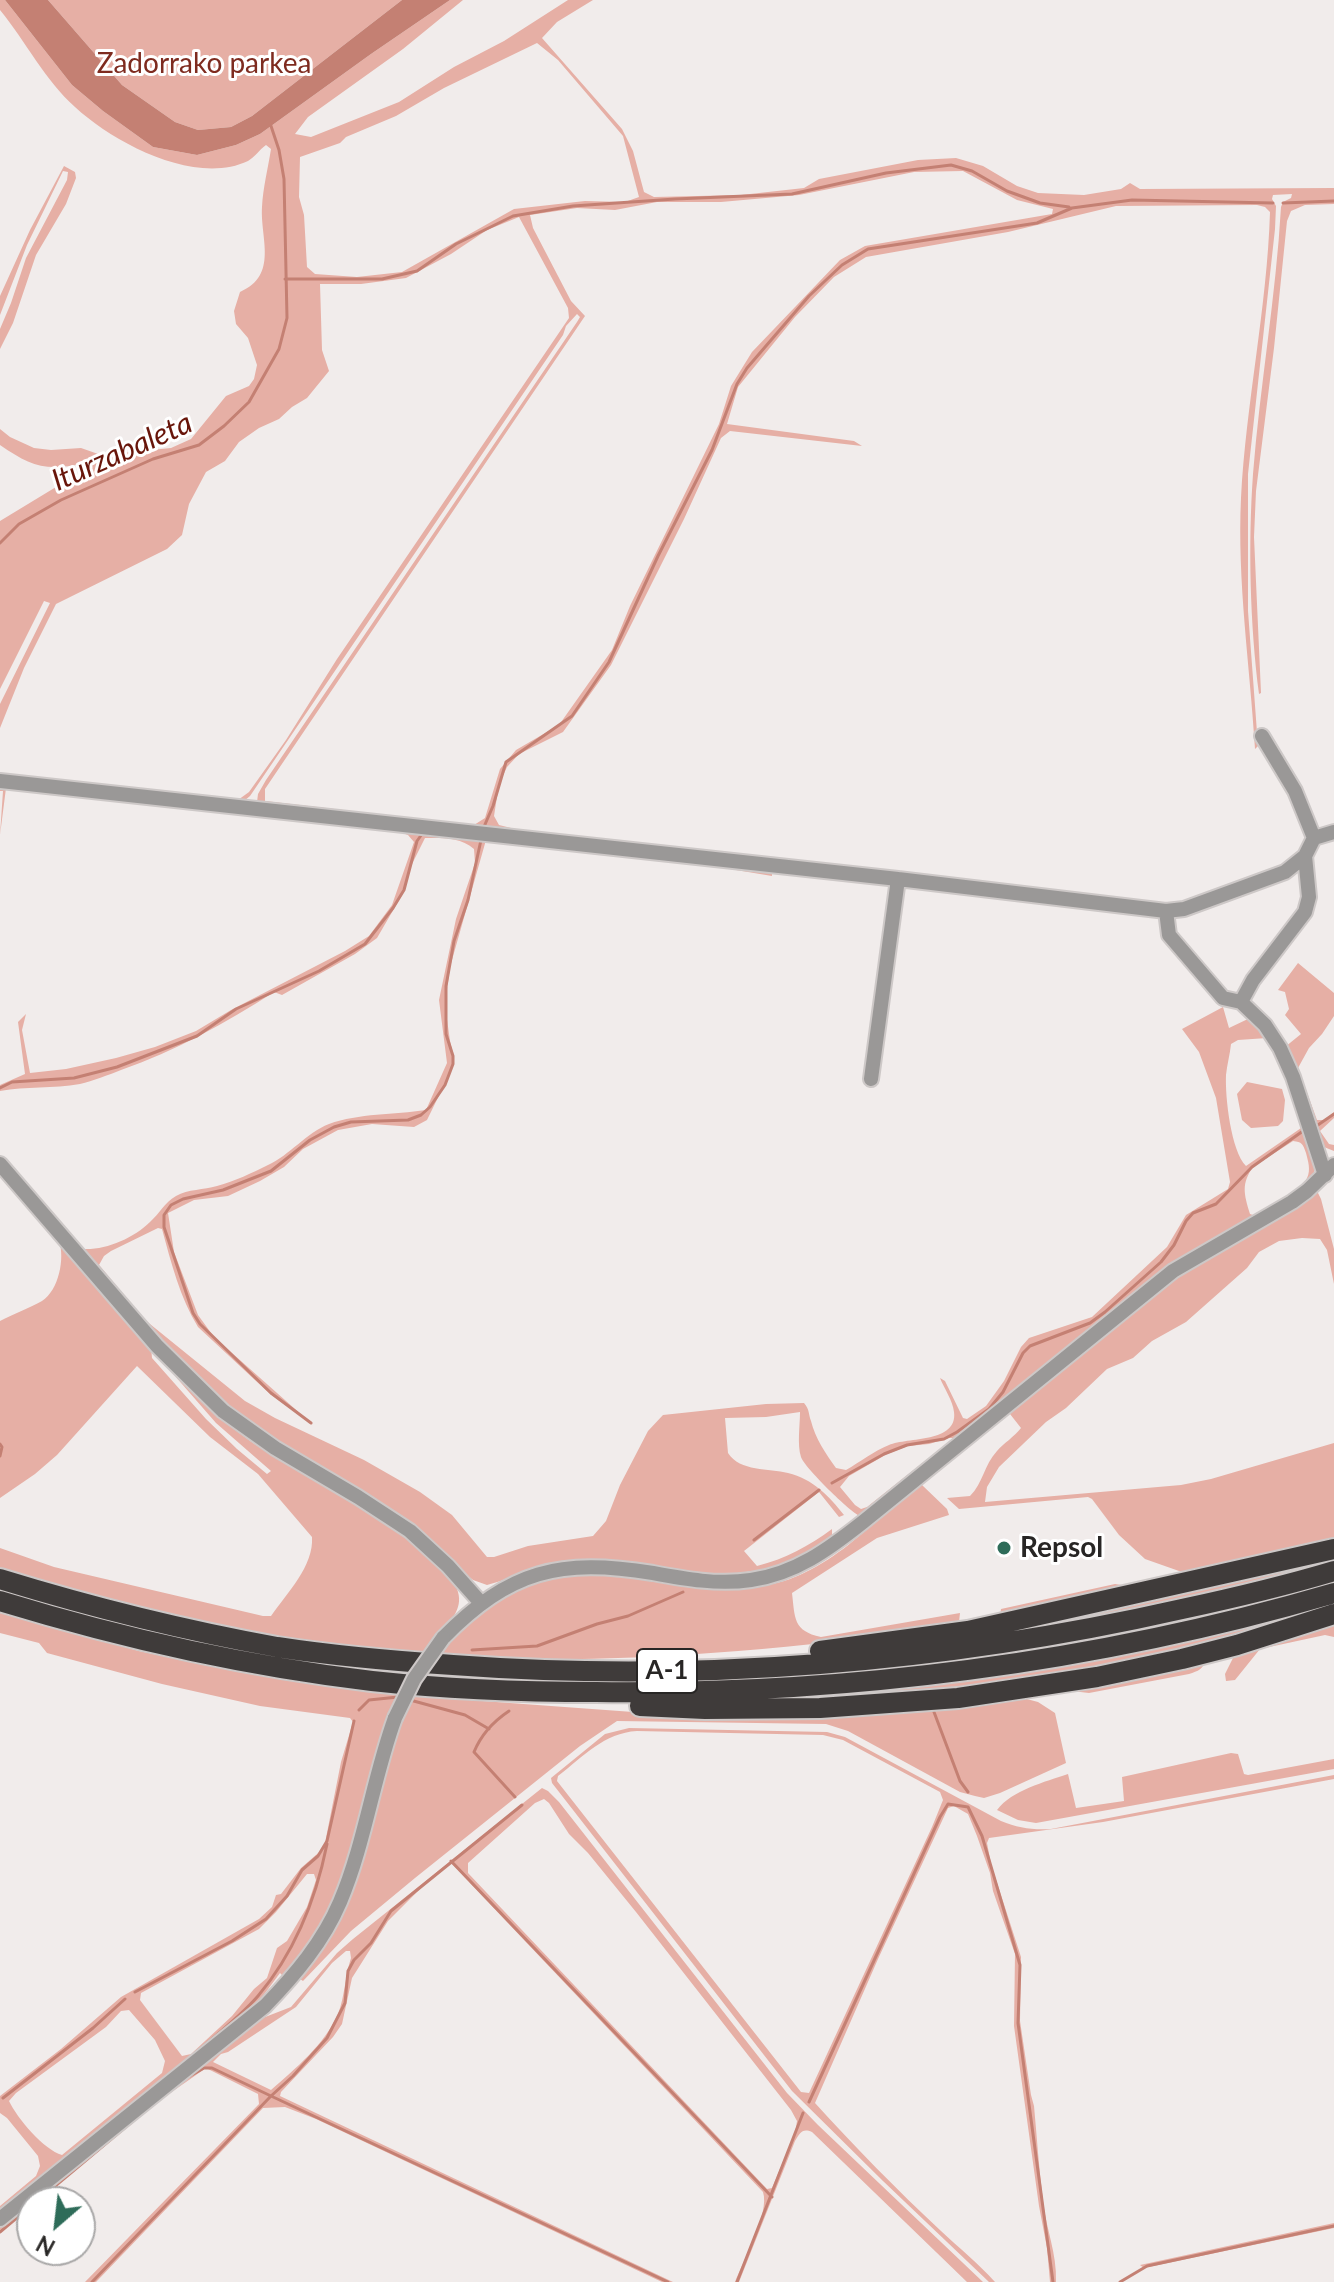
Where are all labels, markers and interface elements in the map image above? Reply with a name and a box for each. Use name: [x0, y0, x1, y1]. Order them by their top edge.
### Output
park label: Zadorrako parkea: [97, 47, 311, 81]
water label: Iturzabaleta: [46, 405, 198, 499]
place label: Repsol: [1020, 1531, 1103, 1565]
marker: Repsol: [995, 1539, 1013, 1557]
road number: A-1: [637, 1649, 697, 1693]
north arrow: [16, 2186, 96, 2266]
text: N: [32, 2230, 59, 2262]

